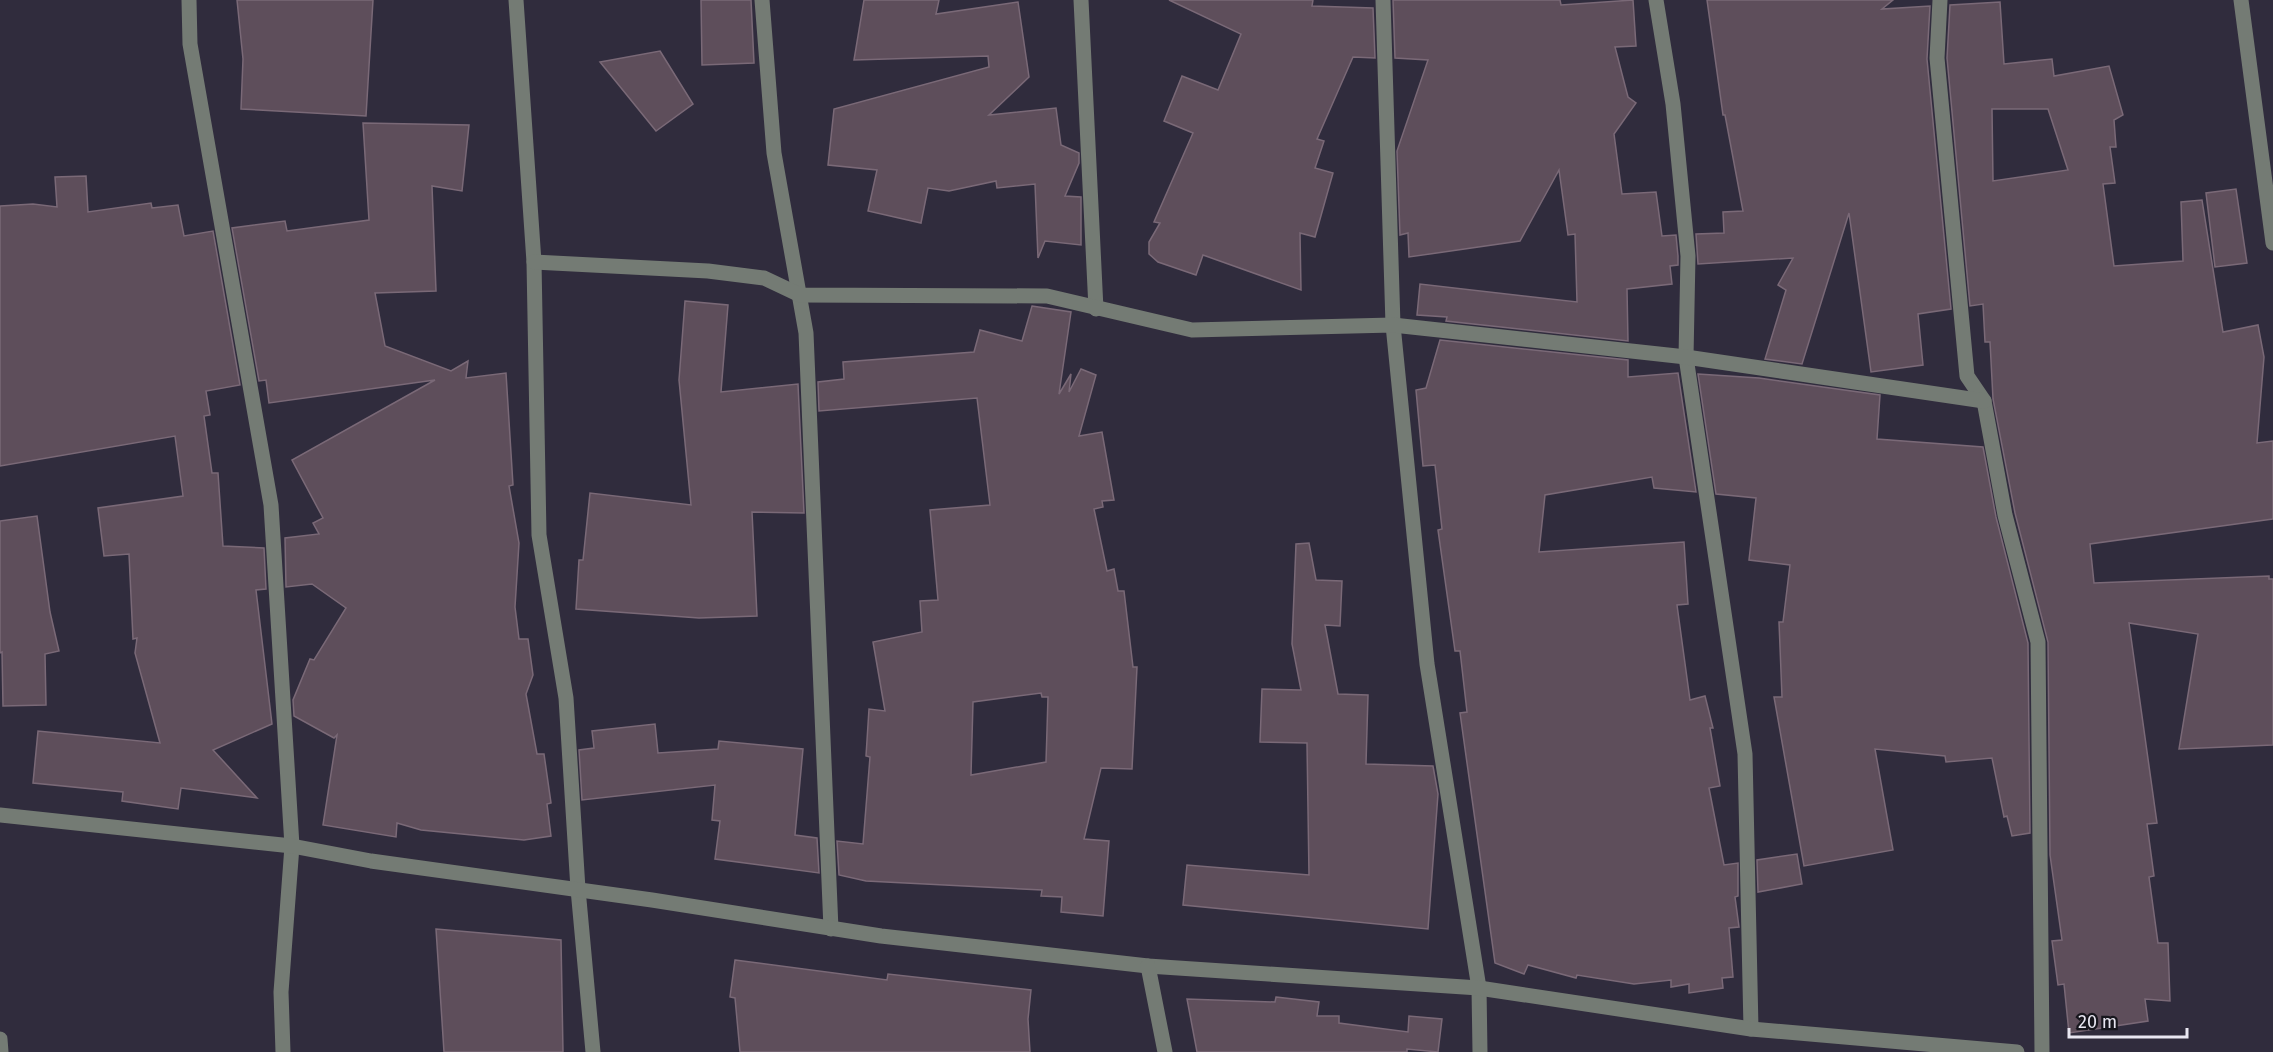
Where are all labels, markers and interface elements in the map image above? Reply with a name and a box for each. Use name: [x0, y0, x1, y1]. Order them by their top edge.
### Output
scale bar: [2069, 1001, 2188, 1039]
text: 20 m: [2078, 1011, 2117, 1033]

